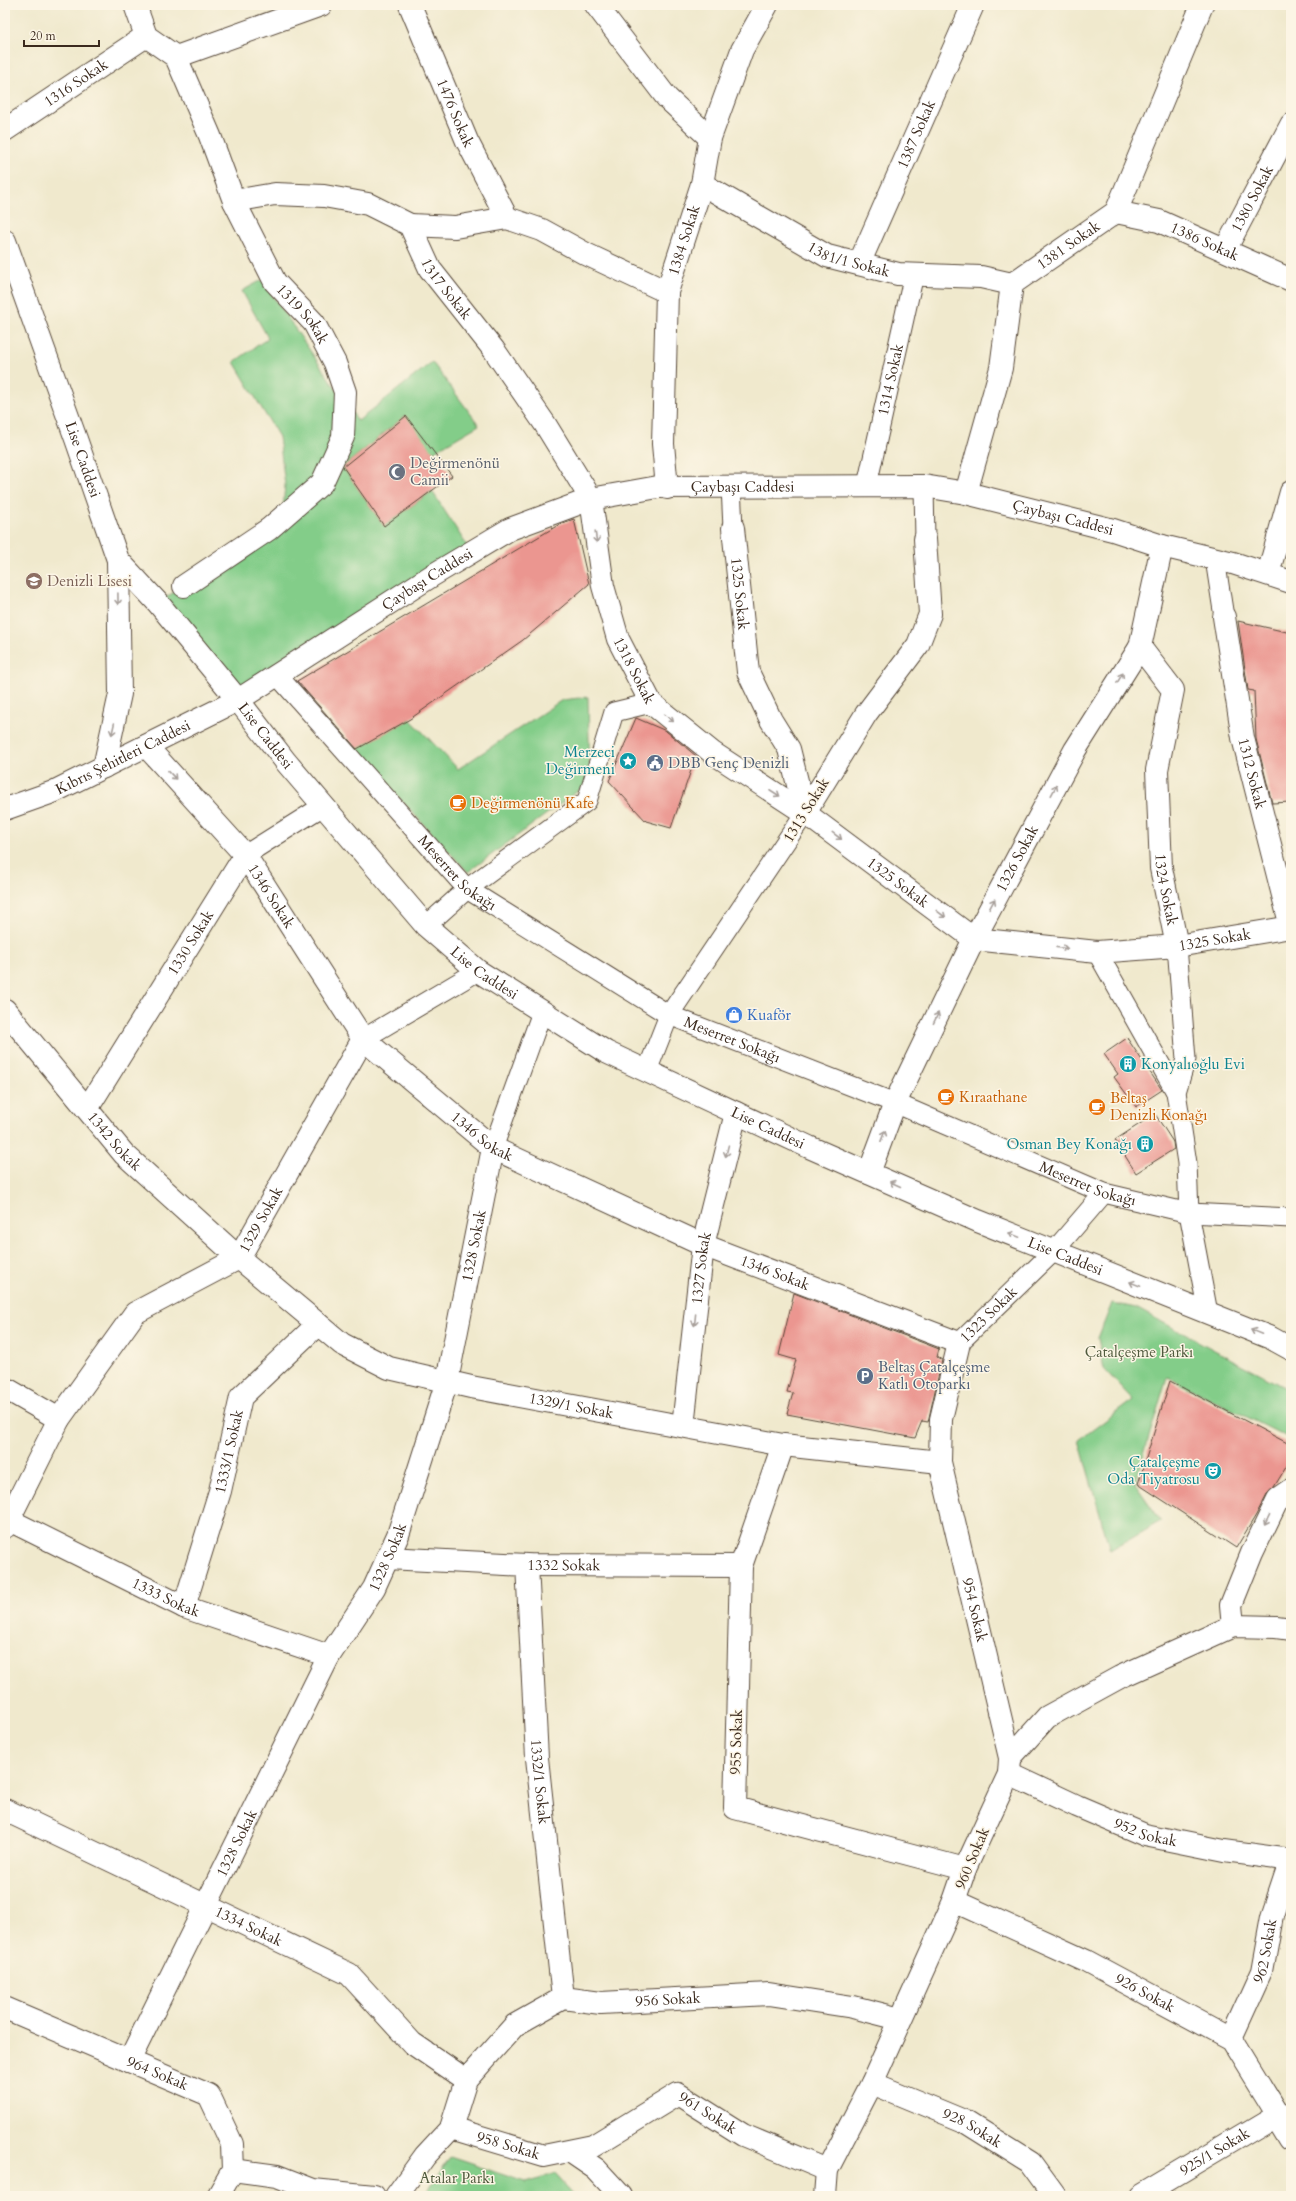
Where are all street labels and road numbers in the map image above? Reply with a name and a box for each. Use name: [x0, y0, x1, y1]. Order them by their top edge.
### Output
street label: 1316 Sokak: [40, 54, 112, 111]
street label: 1476 Sokak: [432, 75, 479, 151]
street label: 1387 Sokak: [892, 97, 940, 171]
street label: 1380 Sokak: [1226, 162, 1278, 236]
street label: 1384 Sokak: [663, 202, 705, 278]
street label: 1381 Sokak: [1033, 216, 1104, 274]
street label: 1386 Sokak: [1167, 217, 1242, 265]
street label: 1381/1 Sokak: [804, 237, 892, 282]
street label: 1317 Sokak: [416, 255, 476, 324]
street label: 1319 Sokak: [272, 279, 333, 347]
street label: 1314 Sokak: [873, 342, 908, 417]
street label: Lise Caddesi: [61, 419, 106, 500]
street label: Çaybaşı Caddesi: [691, 476, 795, 497]
street label: Çaybaşı Caddesi: [1010, 495, 1116, 540]
street label: Çaybaşı Caddesi: [378, 543, 477, 615]
street label: 1325 Sokak: [726, 556, 754, 631]
street label: 1318 Sokak: [609, 633, 660, 707]
street label: Lise Caddesi: [233, 698, 298, 773]
street label: Kıbrıs Şehitleri Caddesi: [52, 715, 194, 799]
street label: 1312 Sokak: [1233, 736, 1271, 811]
street label: 1313 Sokak: [778, 774, 834, 846]
street label: 1326 Sokak: [991, 822, 1043, 895]
street label: Meserret Sokağı: [414, 831, 500, 915]
street label: 1325 Sokak: [863, 852, 933, 912]
street label: 1324 Sokak: [1150, 853, 1183, 927]
street label: 1346 Sokak: [243, 860, 299, 932]
street label: 1330 Sokak: [163, 906, 218, 979]
street label: 1325 Sokak: [1177, 924, 1252, 956]
street label: Lise Caddesi: [446, 942, 522, 1004]
street label: Meserret Sokağı: [681, 1012, 783, 1067]
street label: Lise Caddesi: [728, 1102, 808, 1154]
street label: 1342 Sokak: [83, 1107, 146, 1175]
street label: 1346 Sokak: [447, 1107, 516, 1166]
street label: Meserret Sokağı: [1036, 1156, 1138, 1210]
street label: 1329 Sokak: [234, 1183, 287, 1256]
street label: 1328 Sokak: [457, 1208, 491, 1283]
street label: 1327 Sokak: [687, 1230, 716, 1305]
street label: Lise Caddesi: [1025, 1232, 1106, 1280]
street label: 1346 Sokak: [737, 1250, 813, 1295]
street label: 1323 Sokak: [955, 1282, 1022, 1347]
street label: 1329/1 Sokak: [527, 1388, 615, 1423]
street label: 1333/1 Sokak: [210, 1408, 248, 1495]
street label: 1328 Sokak: [364, 1520, 411, 1595]
street label: 1332 Sokak: [527, 1555, 600, 1575]
street label: 1333 Sokak: [129, 1573, 202, 1622]
street label: 954 Sokak: [958, 1576, 992, 1644]
street label: 955 Sokak: [725, 1709, 747, 1775]
street label: 1332/1 Sokak: [526, 1738, 554, 1825]
street label: 1328 Sokak: [211, 1806, 262, 1880]
street label: 952 Sokak: [1111, 1813, 1179, 1851]
street label: 960 Sokak: [950, 1824, 994, 1892]
street label: 1334 Sokak: [211, 1901, 286, 1951]
street label: 962 Sokak: [1248, 1917, 1281, 1986]
street label: 926 Sokak: [1112, 1968, 1178, 2017]
street label: 956 Sokak: [635, 1988, 701, 2011]
street label: 964 Sokak: [124, 2051, 192, 2095]
street label: 961 Sokak: [675, 2087, 741, 2139]
street label: 928 Sokak: [940, 2103, 1006, 2152]
street label: 925/1 Sokak: [1176, 2123, 1253, 2180]
street label: 958 Sokak: [474, 2126, 543, 2164]

